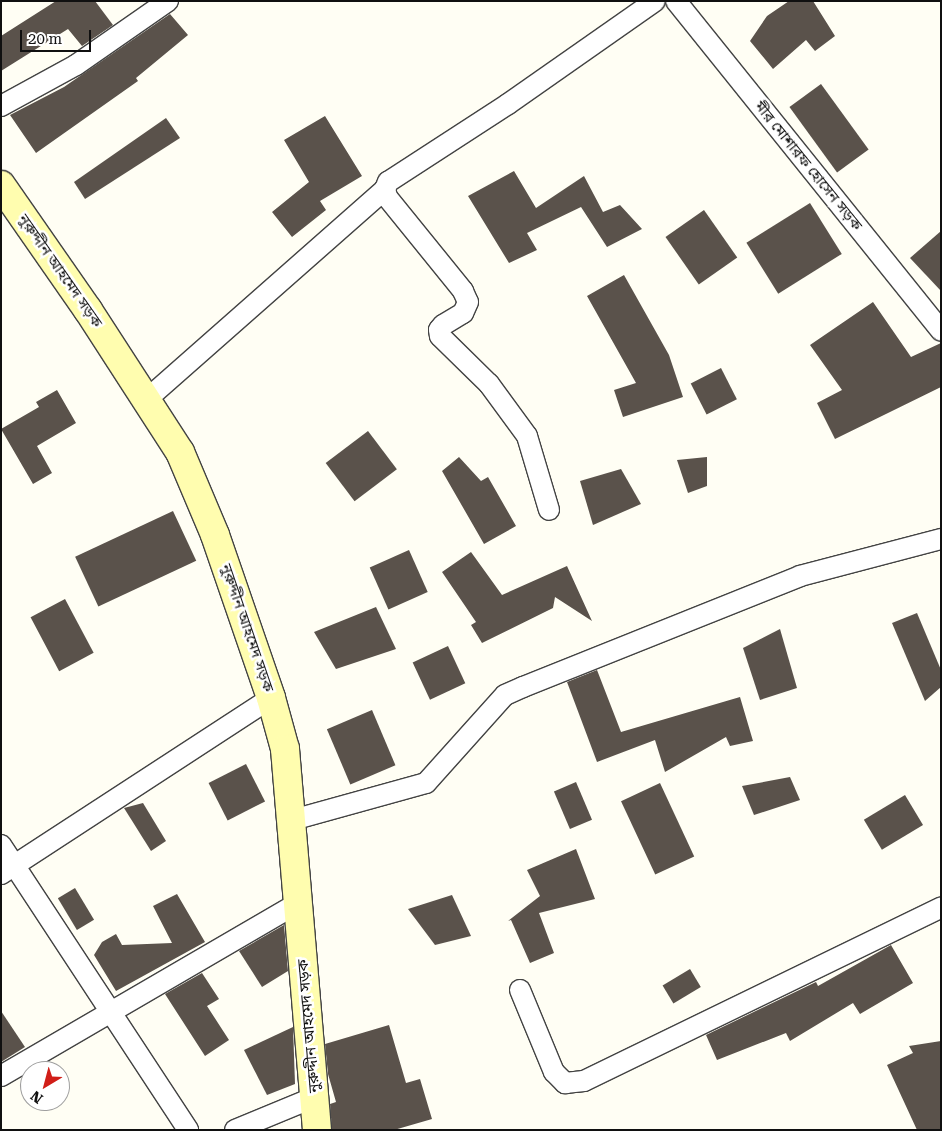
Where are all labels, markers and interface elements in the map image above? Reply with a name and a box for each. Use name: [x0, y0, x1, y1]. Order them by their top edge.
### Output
scale bar: [22, 20, 94, 52]
text: 20 m: [28, 30, 62, 48]
street label: মীর মোশারফ হোসেন সড়ক: [750, 98, 866, 234]
street label: নুরুদ্দীন আহমেদ সড়ক: [14, 211, 106, 331]
street label: নুরুদ্দীন আহমেদ সড়ক: [217, 562, 277, 694]
street label: নুরুদ্দীন আহমেদ সড়ক: [294, 958, 324, 1094]
north arrow: [20, 1061, 70, 1111]
text: N: [27, 1088, 46, 1107]

